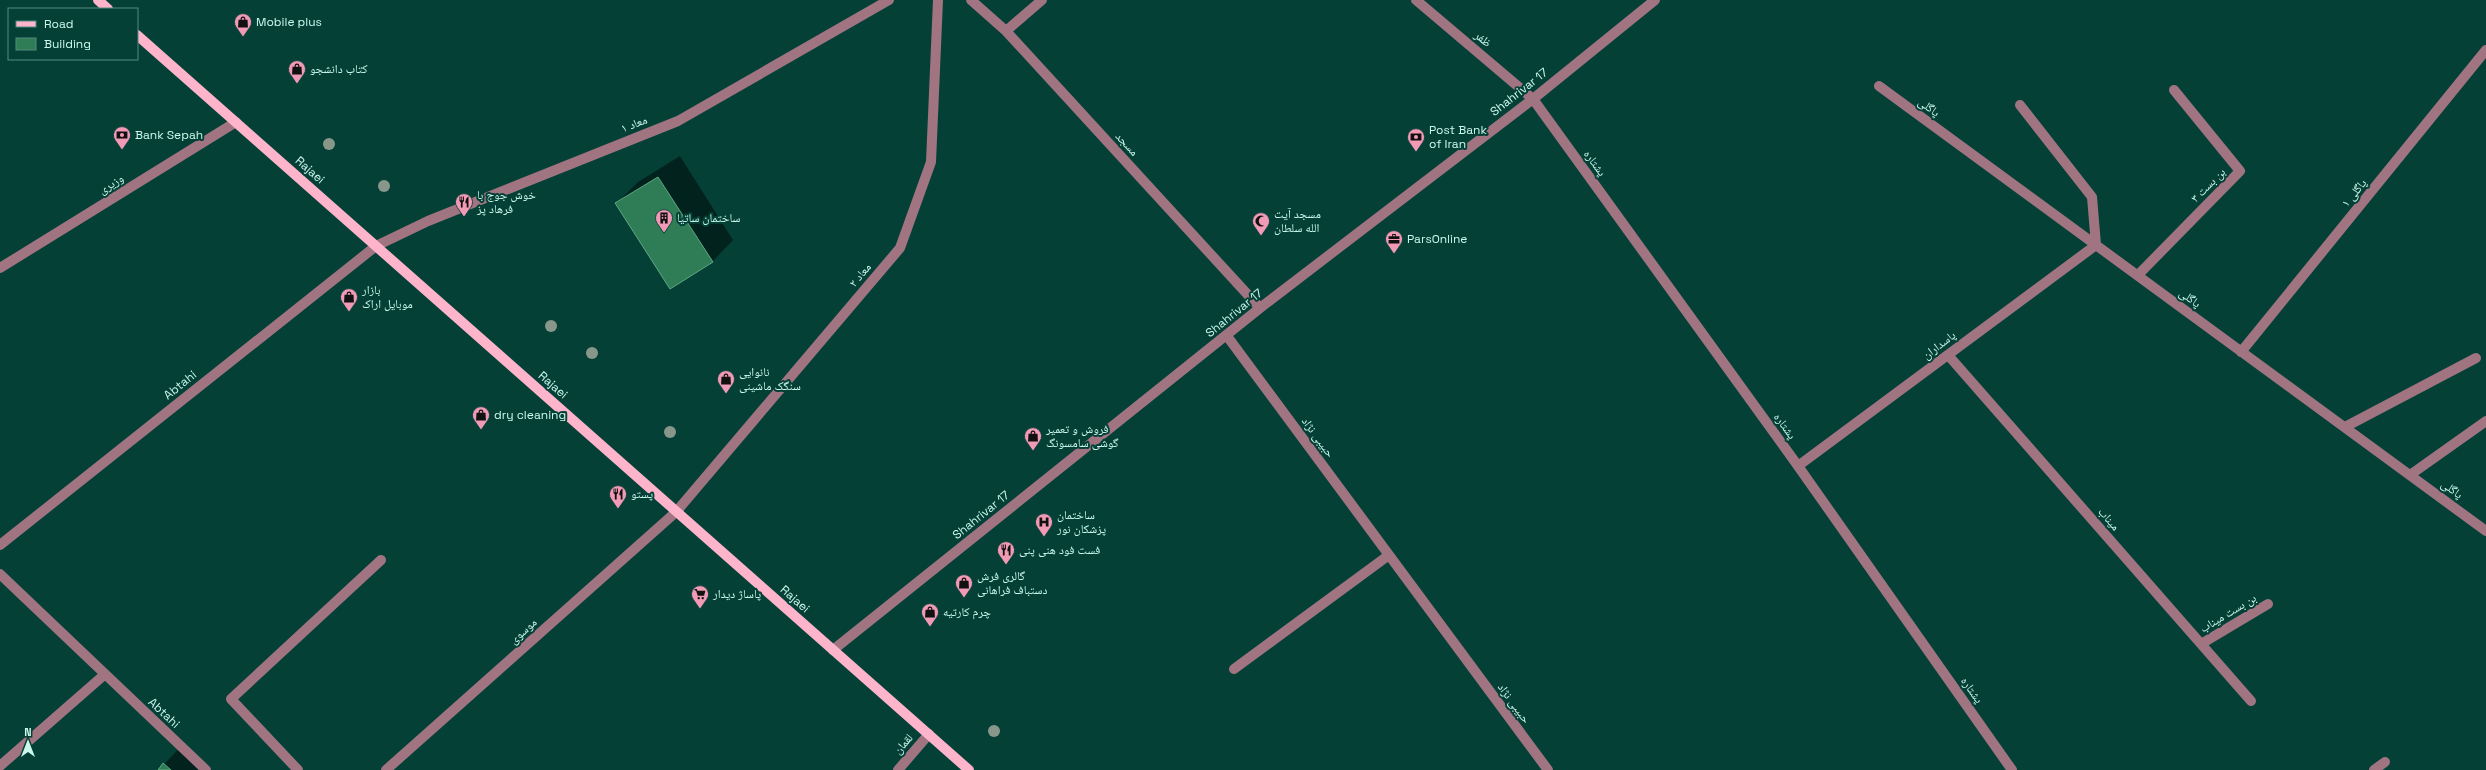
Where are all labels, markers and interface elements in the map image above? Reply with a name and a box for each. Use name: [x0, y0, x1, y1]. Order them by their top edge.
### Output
legend: [8, 8, 138, 60]
shop icon: Mobile plus: [233, 12, 253, 37]
place label: Mobile plus: [256, 14, 322, 30]
text: Road: [44, 16, 73, 32]
street label: ظفر: [1470, 27, 1495, 51]
text: Building: [44, 36, 91, 52]
shop icon: کتاب دانشجو: [287, 59, 307, 84]
place label: کتاب دانشجو: [310, 61, 367, 77]
street label: Shahrivar 17: [1487, 64, 1551, 120]
street label: پاگلی: [1915, 94, 1944, 121]
street label: معاد ۱: [619, 112, 649, 136]
place label: Post Bank of Iran: [1429, 122, 1487, 152]
bank icon: Bank Sepah: [112, 125, 132, 150]
place label: Bank Sepah: [135, 127, 203, 143]
bank icon: Post Bank of Iran: [1406, 127, 1426, 152]
street label: مسجد: [1112, 129, 1142, 159]
street label: پشتاره: [1580, 147, 1610, 180]
street label: Rajaei: [292, 153, 328, 187]
street label: بن بست ۳: [2187, 164, 2229, 206]
street label: وزیری: [95, 170, 127, 198]
street label: پاگلی ۱: [2338, 175, 2371, 210]
place label: خوش جوج با فرهاد پز: [476, 187, 536, 217]
restaurant icon: خوش جوج با فرهاد پز: [454, 192, 474, 217]
place label: مسجد آیت الله سلطان: [1274, 206, 1321, 236]
building icon: ساختمان ساتیا: [654, 208, 674, 233]
place label: ساختمان ساتیا: [677, 210, 741, 226]
mosque icon: مسجد آیت الله سلطان: [1251, 211, 1271, 236]
office icon: ParsOnline: [1384, 229, 1404, 254]
place label: ParsOnline: [1407, 231, 1467, 247]
street label: معاد ۲: [845, 260, 875, 290]
place label: بازار موبایل اراک: [361, 282, 413, 312]
street label: Shahrivar 17: [1202, 285, 1266, 341]
street label: پاگلی: [2176, 285, 2205, 312]
shop icon: بازار موبایل اراک: [339, 287, 359, 312]
street label: پاسداران: [1919, 327, 1959, 363]
place label: نانوایی سنگک ماشینی: [739, 364, 801, 394]
street label: Abtahi: [160, 367, 200, 403]
street label: Rajaei: [535, 368, 571, 402]
shop icon: نانوایی سنگک ماشینی: [716, 369, 736, 394]
shop icon: dry cleaning: [471, 405, 491, 430]
place label: dry cleaning: [494, 407, 566, 423]
street label: پشتاره: [1770, 410, 1800, 443]
street label: حبیبی نژاد: [1298, 414, 1338, 461]
place label: فروش و تعمیر گوشی سامسونگ: [1045, 421, 1118, 451]
shop icon: فروش و تعمیر گوشی سامسونگ: [1023, 426, 1043, 451]
street label: پاگلی: [2438, 476, 2467, 503]
restaurant icon: پستو: [608, 484, 628, 509]
place label: پستو: [631, 486, 653, 502]
street label: Shahrivar 17: [949, 487, 1013, 543]
street label: میناب: [2095, 504, 2123, 534]
place label: ساختمان پزشکان نور: [1056, 507, 1107, 537]
hospital icon: ساختمان پزشکان نور: [1034, 512, 1054, 537]
restaurant icon: فست فود هنی پنی: [996, 540, 1016, 565]
place label: فست فود هنی پنی: [1019, 542, 1100, 558]
place label: گالری فرش دستباف فراهانی: [977, 568, 1047, 598]
shop icon: گالری فرش دستباف فراهانی: [954, 573, 974, 598]
street label: Rajaei: [777, 582, 813, 616]
supermarket icon: پاساژ دیدار: [690, 584, 710, 609]
place label: پاساژ دیدار: [712, 586, 762, 602]
street label: بن بست میناب: [2197, 590, 2259, 636]
shop icon: چرم کارتیه: [920, 602, 940, 627]
place label: چرم کارتیه: [943, 604, 991, 620]
street label: موسوی: [506, 614, 540, 648]
street label: پشتاره: [1957, 674, 1987, 707]
street label: حبیبی نژاد: [1494, 680, 1534, 727]
street label: Abtahi: [145, 694, 183, 732]
north arrow: [8, 722, 48, 762]
text: N: [24, 725, 32, 739]
street label: لقمان: [890, 730, 916, 758]

